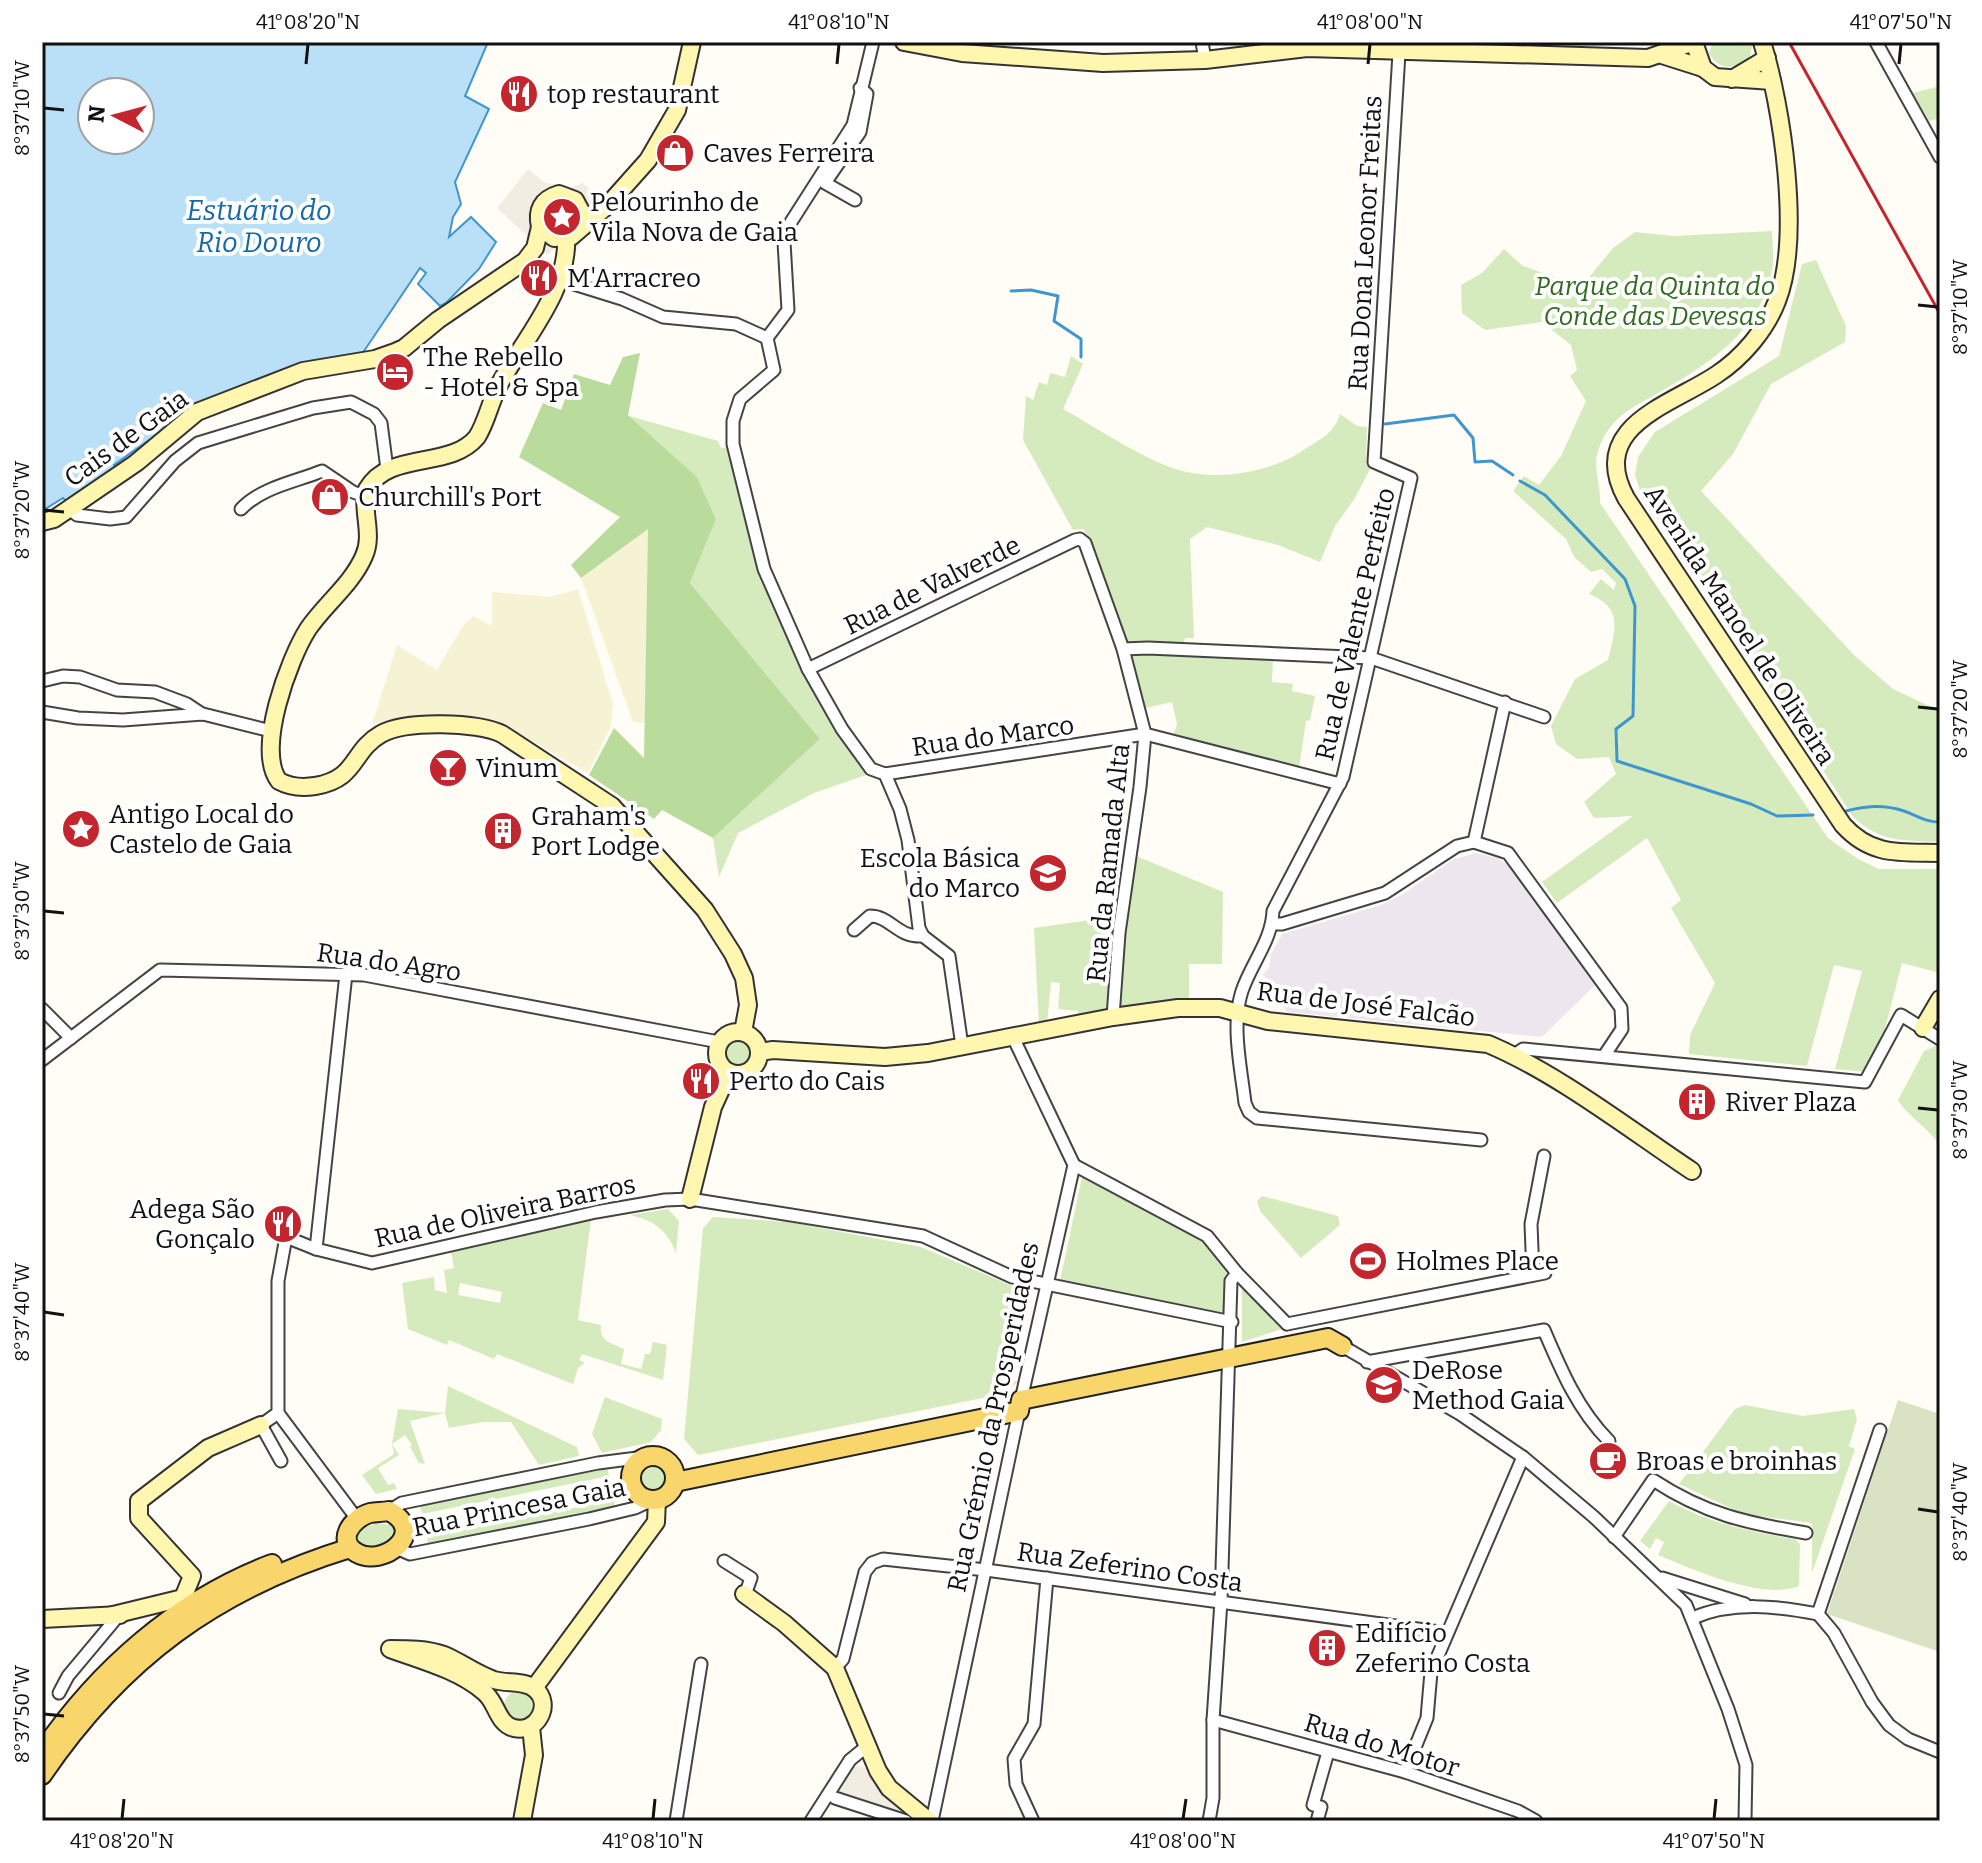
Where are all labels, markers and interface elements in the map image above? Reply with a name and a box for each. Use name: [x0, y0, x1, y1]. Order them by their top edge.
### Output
text: 41°08'20"N: [256, 10, 360, 34]
text: 41°08'10"N: [788, 10, 890, 34]
text: 41°08'00"N: [1317, 10, 1423, 34]
text: 41°07'50"N: [1850, 10, 1952, 34]
text: 8°37'10"W: [10, 59, 34, 156]
restaurant icon: top restaurant: [498, 73, 540, 115]
north arrow: [76, 76, 156, 156]
place label: top restaurant: [547, 79, 720, 110]
street label: Rua Dona Leonor Freitas: [1342, 95, 1389, 391]
text: N: [82, 104, 111, 124]
shop icon: Caves Ferreira: [654, 132, 696, 174]
place label: Caves Ferreira: [703, 138, 874, 169]
place label: Pelourinho de Vila Nova de Gaia: [590, 187, 798, 248]
water label: Estuário do Rio Douro: [186, 194, 332, 259]
place icon: Pelourinho de Vila Nova de Gaia: [541, 196, 583, 238]
restaurant icon: M'Arracreo: [518, 257, 560, 299]
text: 8°37'10"W: [1948, 258, 1972, 355]
place label: M'Arracreo: [567, 263, 701, 294]
park label: Parque da Quinta do Conde das Devesas: [1535, 271, 1775, 332]
place label: The Rebello - Hotel & Spa: [423, 342, 579, 403]
hotel icon: The Rebello - Hotel & Spa: [374, 351, 416, 393]
street label: Cais de Gaia: [58, 383, 194, 494]
text: 8°37'20"W: [10, 460, 34, 559]
shop icon: Churchill's Port: [309, 476, 351, 518]
street label: Avenida Manoel de Oliveira: [1637, 480, 1842, 771]
place label: Churchill's Port: [358, 482, 542, 513]
street label: Rua de Valente Perfeito: [1309, 485, 1402, 764]
street label: Rua de Valverde: [839, 529, 1025, 641]
text: 8°37'20"W: [1948, 659, 1972, 758]
street label: Rua do Marco: [910, 710, 1076, 763]
street label: Rua da Ramada Alta: [1081, 742, 1136, 984]
bar icon: Vinum: [427, 747, 469, 789]
place label: Vinum: [476, 753, 558, 784]
place label: Antigo Local do Castelo de Gaia: [109, 799, 294, 860]
place label: Graham's Port Lodge: [531, 801, 660, 862]
place icon: Antigo Local do Castelo de Gaia: [60, 808, 102, 850]
building icon: Graham's Port Lodge: [482, 810, 524, 852]
place label: Escola Básica do Marco: [860, 843, 1020, 904]
school or university icon: Escola Básica do Marco: [1027, 852, 1069, 894]
text: 8°37'30"W: [10, 861, 34, 961]
street label: Rua do Agro: [315, 937, 463, 988]
street label: Rua de José Falcão: [1255, 976, 1477, 1033]
restaurant icon: Perto do Cais: [680, 1060, 722, 1102]
text: 8°37'30"W: [1948, 1060, 1972, 1160]
place label: Perto do Cais: [729, 1066, 885, 1097]
building icon: River Plaza: [1676, 1081, 1718, 1123]
place label: River Plaza: [1725, 1087, 1856, 1118]
street label: Rua de Oliveira Barros: [372, 1169, 638, 1254]
place label: Adega São Gonçalo: [130, 1194, 255, 1255]
restaurant icon: Adega São Gonçalo: [262, 1203, 304, 1245]
street label: Rua Grémio da Prosperidades: [941, 1239, 1046, 1595]
sports icon: Holmes Place: [1347, 1240, 1389, 1282]
place label: Holmes Place: [1396, 1246, 1559, 1277]
text: 8°37'40"W: [10, 1262, 34, 1362]
place label: DeRose Method Gaia: [1412, 1355, 1565, 1416]
school or university icon: DeRose Method Gaia: [1363, 1364, 1405, 1406]
cafe icon: Broas e broinhas: [1587, 1440, 1629, 1482]
place label: Broas e broinhas: [1636, 1446, 1837, 1477]
text: 8°37'40"W: [1948, 1462, 1972, 1562]
street label: Rua Princesa Gaia: [410, 1472, 628, 1543]
street label: Rua Zeferino Costa: [1015, 1536, 1245, 1599]
place label: Edifício Zeferino Costa: [1355, 1618, 1530, 1679]
building icon: Edifício Zeferino Costa: [1306, 1627, 1348, 1669]
text: 8°37'50"W: [10, 1664, 34, 1763]
street label: Rua do Motor: [1300, 1707, 1464, 1784]
text: 41°08'20"N: [70, 1829, 174, 1853]
text: 41°08'10"N: [602, 1829, 704, 1853]
text: 41°08'00"N: [1130, 1829, 1236, 1853]
text: 41°07'50"N: [1663, 1829, 1765, 1853]

